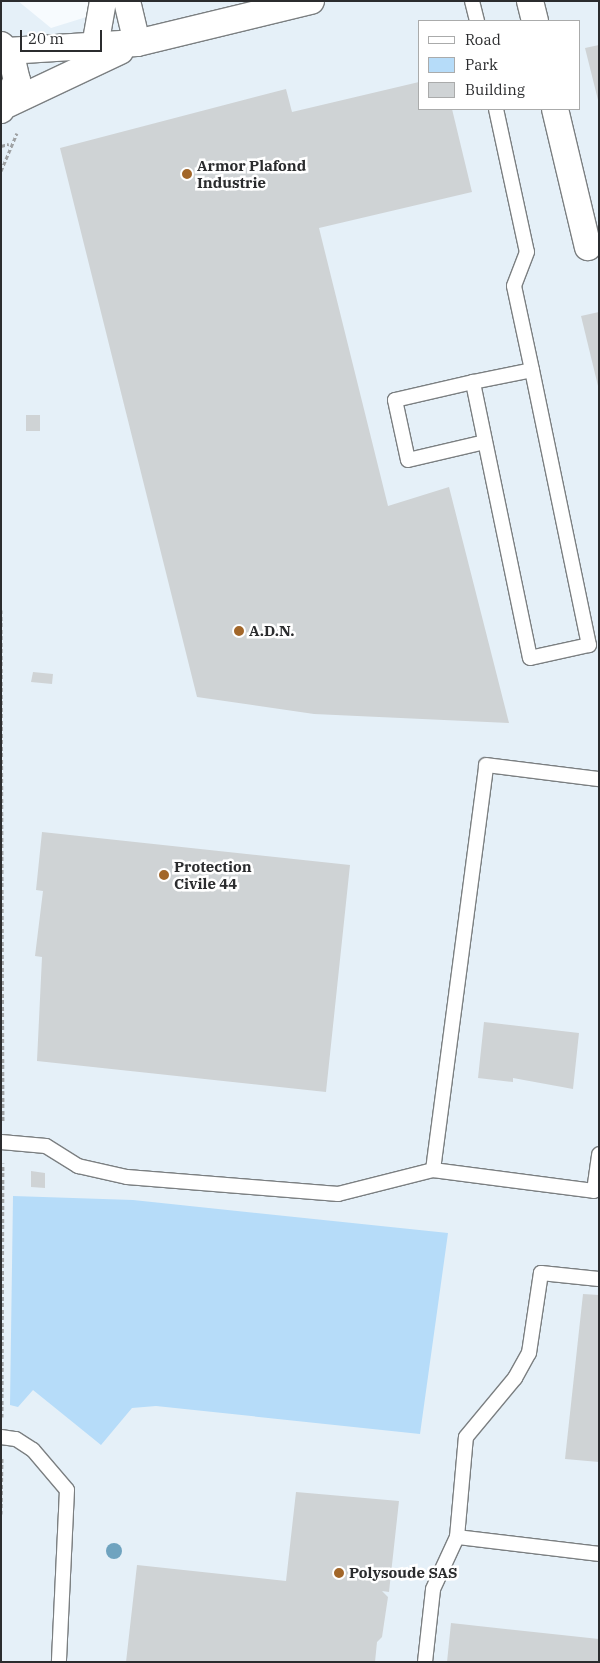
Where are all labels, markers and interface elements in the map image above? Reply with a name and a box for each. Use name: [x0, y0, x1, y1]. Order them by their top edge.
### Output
scale bar: [22, 20, 105, 52]
legend: [418, 20, 580, 110]
text: 20 m: [28, 29, 64, 48]
text: Road: [465, 30, 501, 49]
text: Park: [465, 55, 498, 74]
text: Building: [465, 80, 525, 99]
place label: Armor Plafond Industrie: [197, 156, 306, 191]
marker: Armor Plafond Industrie: [181, 168, 193, 180]
place label: A.D.N.: [249, 622, 294, 640]
marker: A.D.N.: [233, 625, 245, 637]
place label: Protection Civile 44: [174, 857, 252, 892]
marker: Protection Civile 44: [158, 869, 170, 881]
place label: Polysoude SAS: [349, 1564, 457, 1582]
marker: Polysoude SAS: [333, 1567, 345, 1579]

